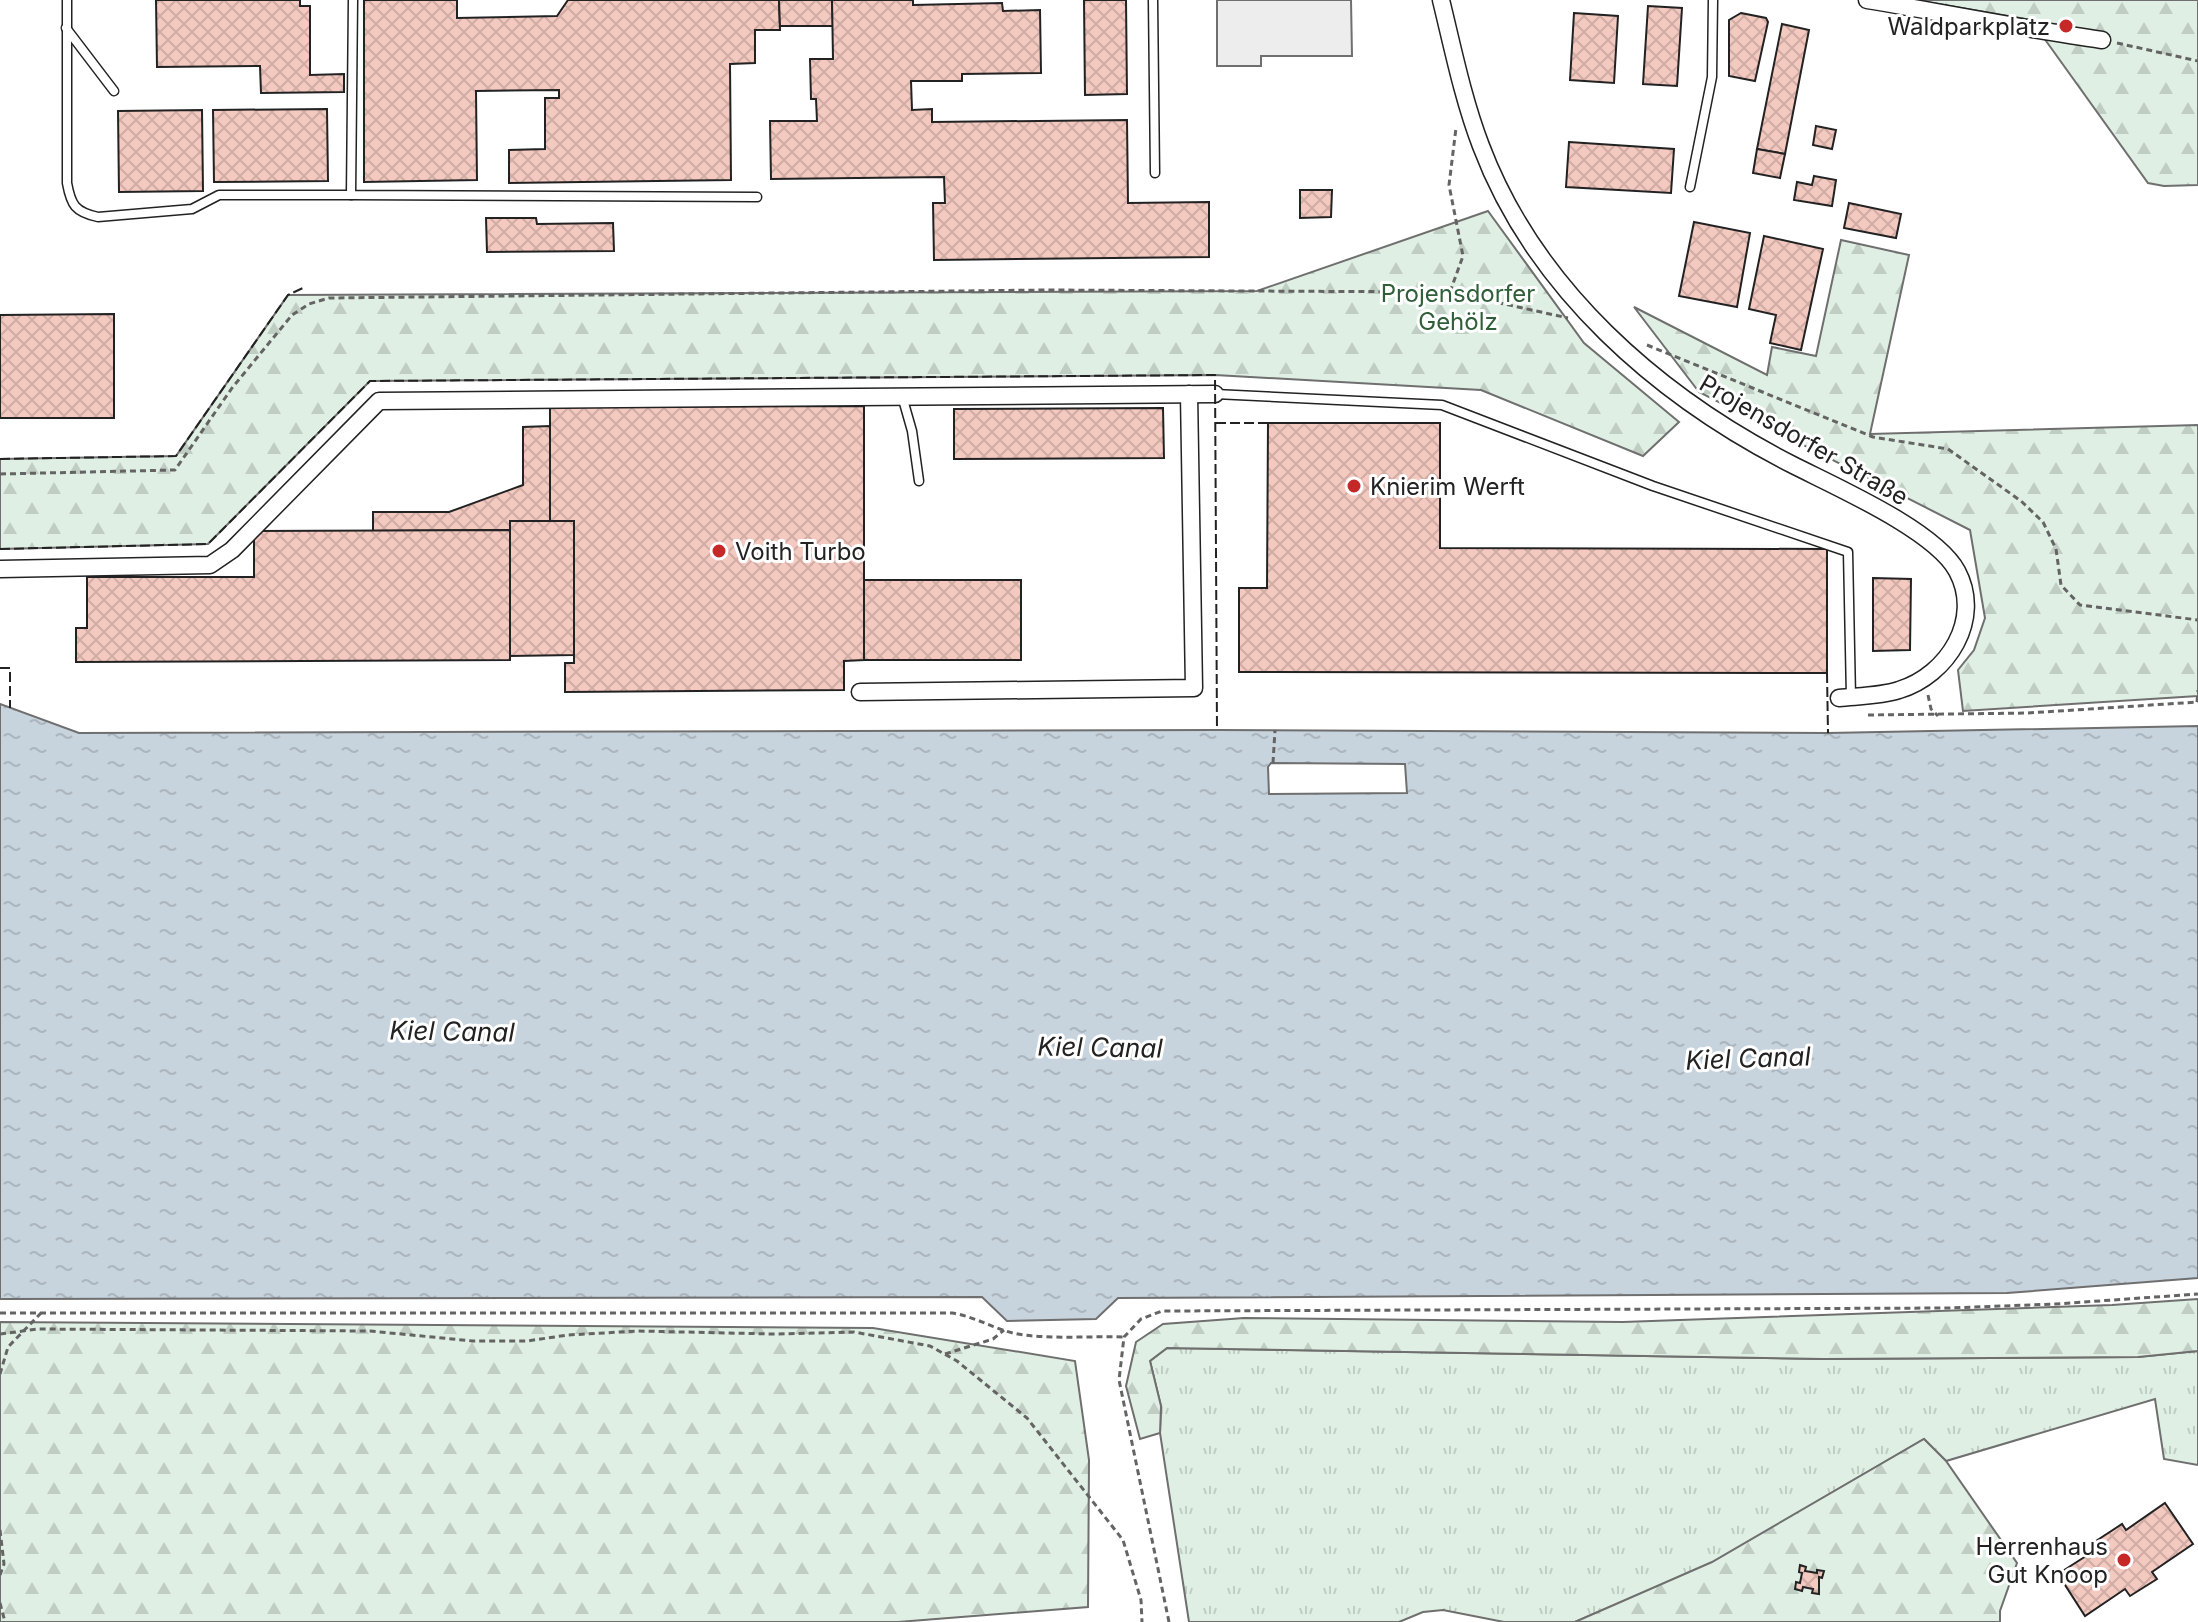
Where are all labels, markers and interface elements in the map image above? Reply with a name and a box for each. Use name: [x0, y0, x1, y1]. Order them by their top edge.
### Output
place label: Waldparkplatz: [1888, 12, 2050, 41]
marker: Waldparkplatz: [2057, 17, 2075, 35]
park label: Projensdorfer Gehölz: [1381, 279, 1535, 336]
street label: Projensdorfer Straße: [1695, 368, 1913, 512]
place label: Knierim Werft: [1370, 472, 1525, 501]
marker: Knierim Werft: [1345, 477, 1363, 495]
place label: Voith Turbo: [735, 537, 866, 566]
marker: Voith Turbo: [710, 542, 728, 560]
water label: Kiel Canal: [389, 1014, 516, 1048]
water label: Kiel Canal: [1037, 1030, 1164, 1064]
water label: Kiel Canal: [1685, 1040, 1812, 1076]
place label: Herrenhaus Gut Knoop: [1975, 1532, 2108, 1589]
marker: Herrenhaus Gut Knoop: [2115, 1551, 2133, 1569]

